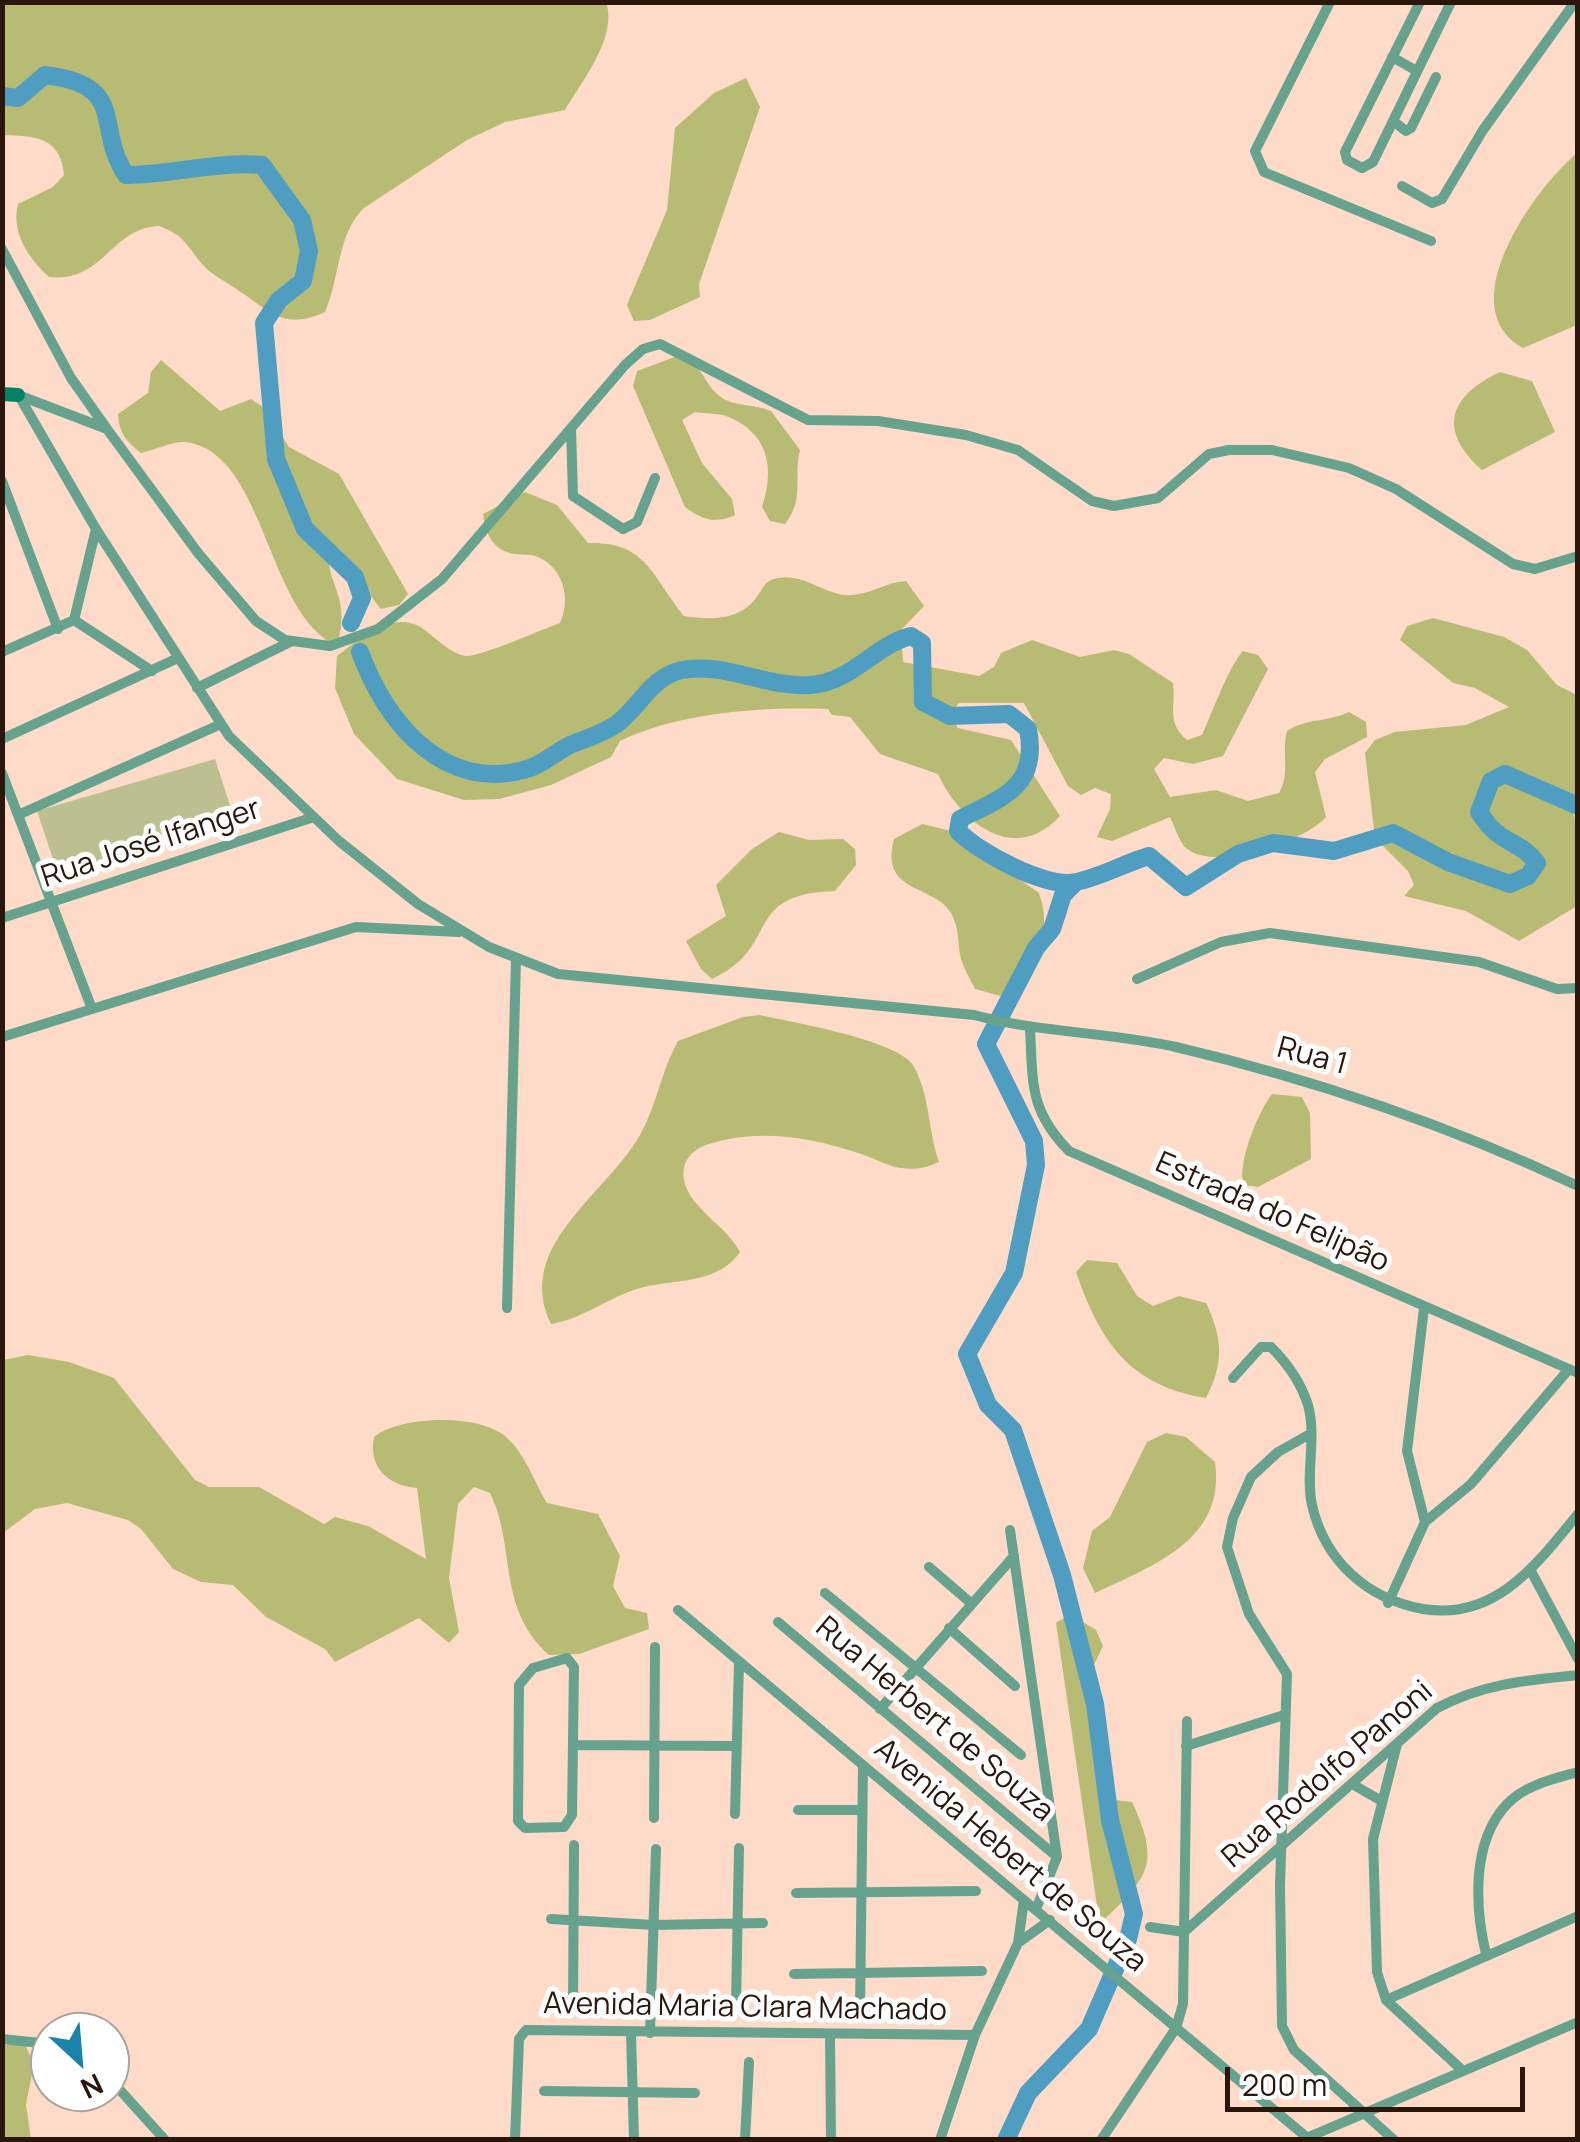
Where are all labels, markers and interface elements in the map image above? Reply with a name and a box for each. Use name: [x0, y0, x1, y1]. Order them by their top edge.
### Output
street label: Rua José Ifanger: [37, 792, 265, 896]
street label: Rua 1: [1273, 1030, 1351, 1084]
street label: Estrada do Felipão: [1150, 1145, 1394, 1281]
street label: Rua Herbert de Souza: [808, 1610, 1060, 1830]
street label: Rua Rodolfo Panoni: [1216, 1674, 1440, 1876]
street label: Avenida Hebert de Souza: [867, 1732, 1153, 1980]
street label: Avenida Maria Clara Machado: [543, 1986, 947, 2030]
north arrow: [30, 2012, 130, 2112]
scale bar: [1230, 2047, 1530, 2109]
text: 200 m: [1242, 2064, 1327, 2105]
text: N: [75, 2066, 110, 2109]

